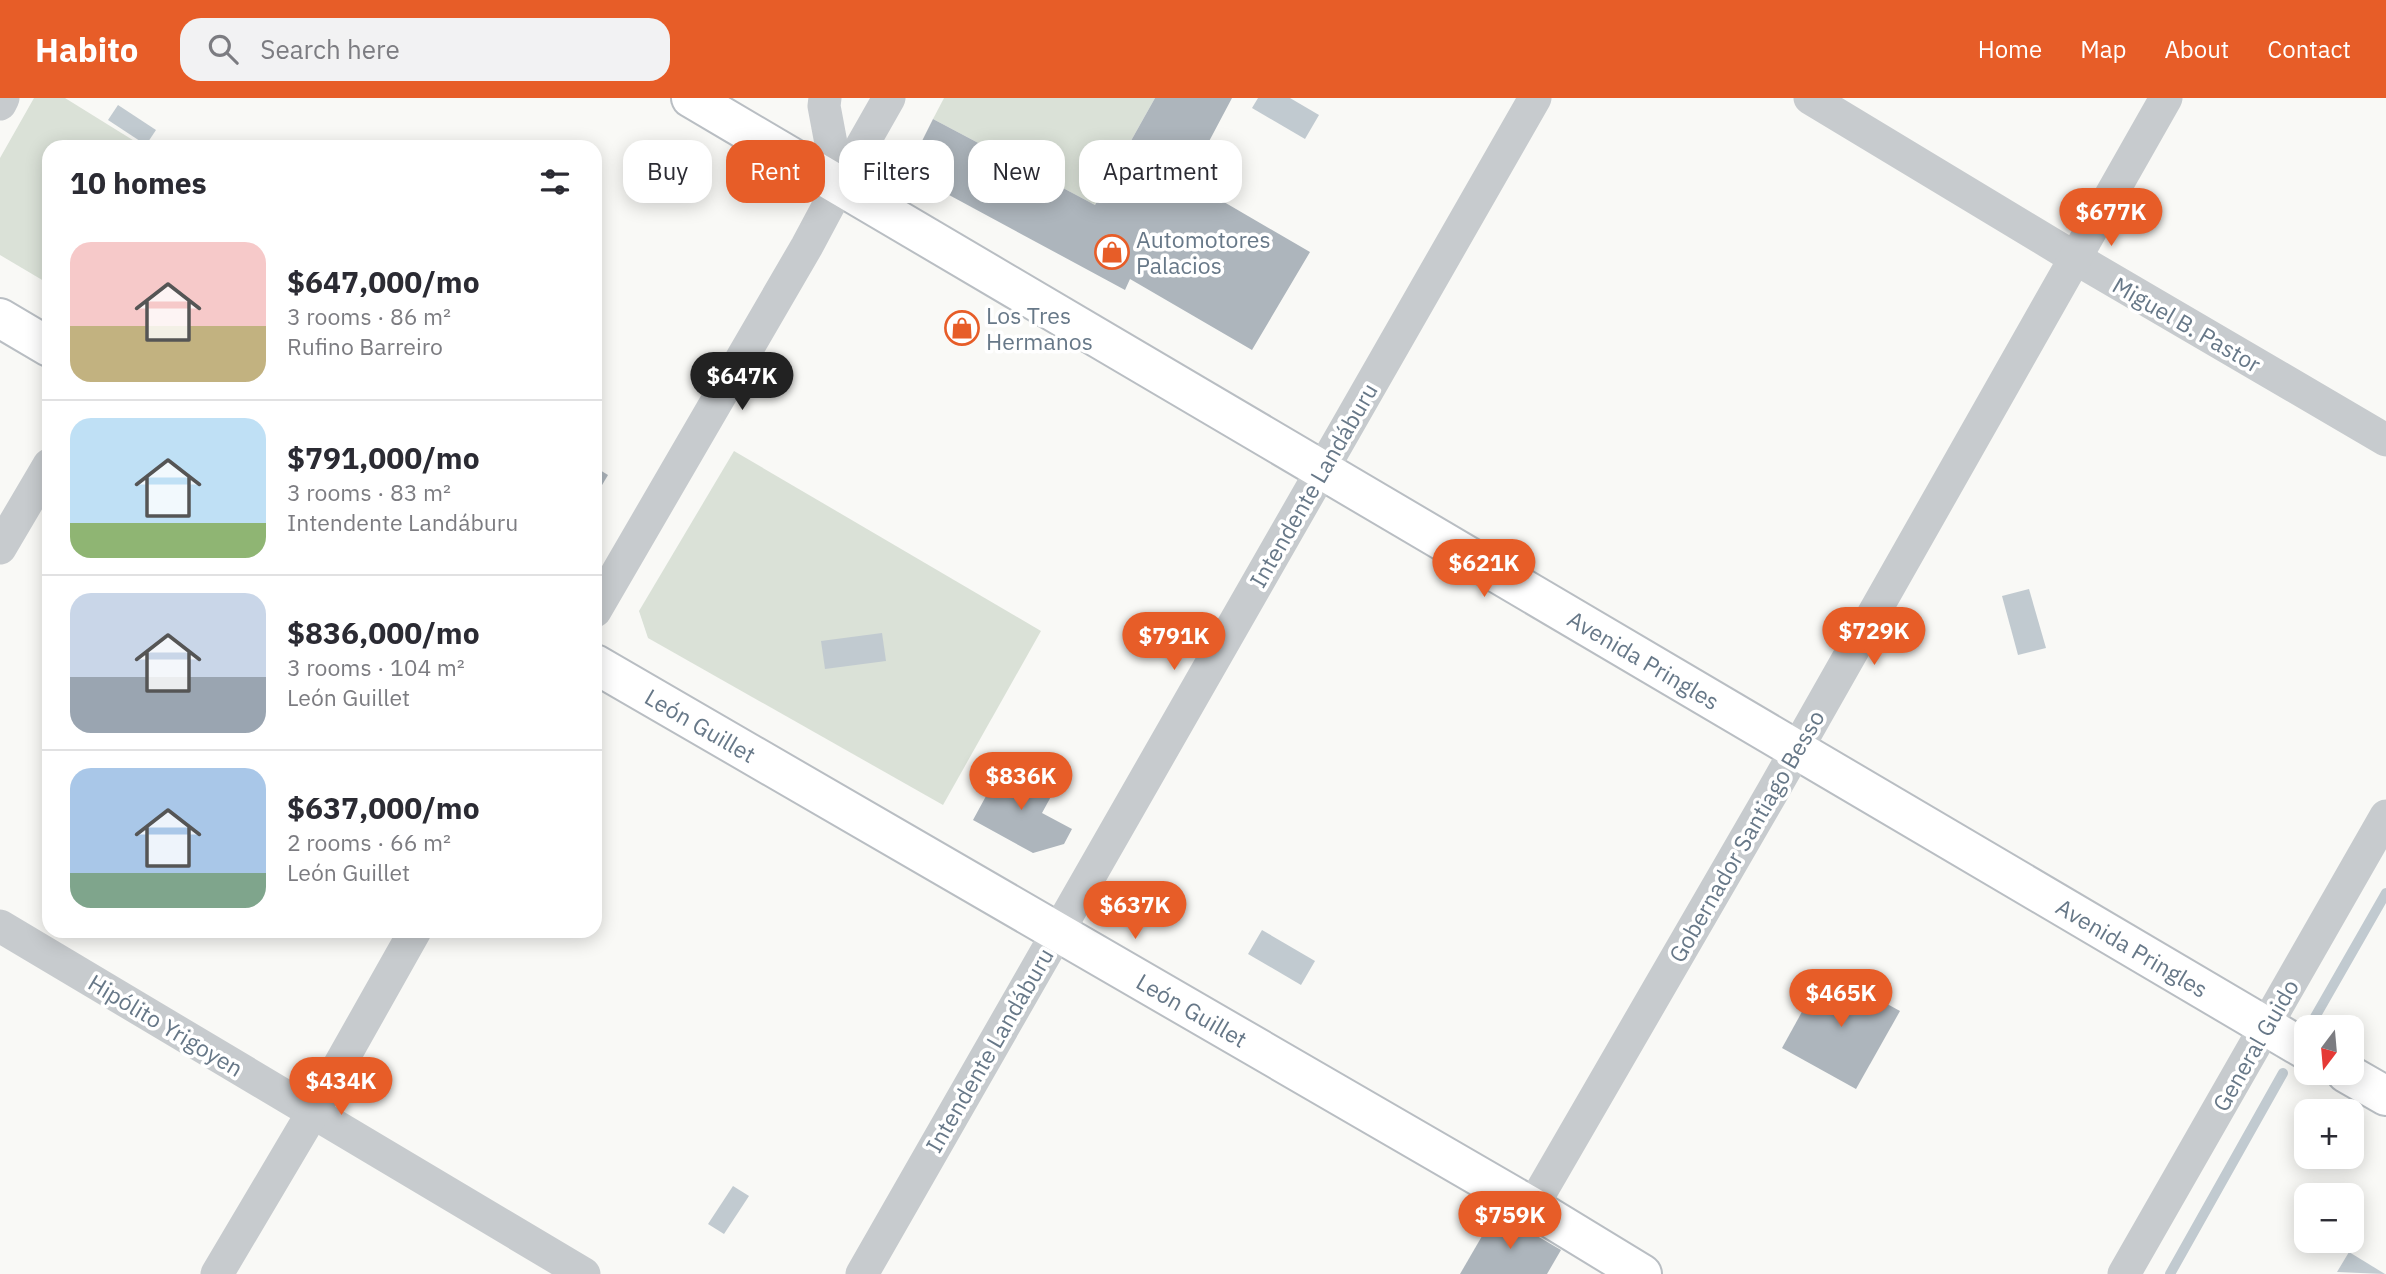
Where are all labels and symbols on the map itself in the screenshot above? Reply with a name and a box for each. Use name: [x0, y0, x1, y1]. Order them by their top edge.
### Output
pin: $677K: [2062, 188, 2160, 248]
place label: Automotores Palacios: [1136, 224, 1271, 280]
shop icon: Automotores Palacios: [1093, 233, 1131, 271]
street label: Miguel B. Pastor: [2107, 269, 2267, 379]
place label: Los Tres Hermanos: [986, 300, 1093, 356]
shop icon: Los Tres Hermanos: [943, 309, 981, 347]
pin: $647K: [693, 352, 791, 412]
street label: Intendente Landáburu: [1242, 377, 1384, 593]
pin: $621K: [1435, 540, 1533, 599]
street label: Avenida Pringles: [1562, 603, 1725, 716]
pin: $729K: [1825, 608, 1923, 667]
pin: $791K: [1125, 612, 1223, 672]
street label: León Guillet: [640, 681, 761, 769]
street label: Gobernador Santiago Besso: [1661, 704, 1831, 968]
pin: $836K: [972, 752, 1070, 812]
pin: $637K: [1086, 882, 1184, 941]
street label: Avenida Pringles: [2051, 891, 2214, 1004]
street label: Intendente Landáburu: [918, 942, 1060, 1158]
street label: León Guillet: [1131, 966, 1253, 1054]
street label: Hipólito Yrigoyen: [83, 967, 249, 1083]
pin: $465K: [1792, 970, 1890, 1029]
street label: General Guido: [2205, 974, 2305, 1116]
north arrow: [2294, 1015, 2364, 1085]
pin: $434K: [292, 1058, 390, 1117]
pin: $759K: [1461, 1192, 1559, 1251]

